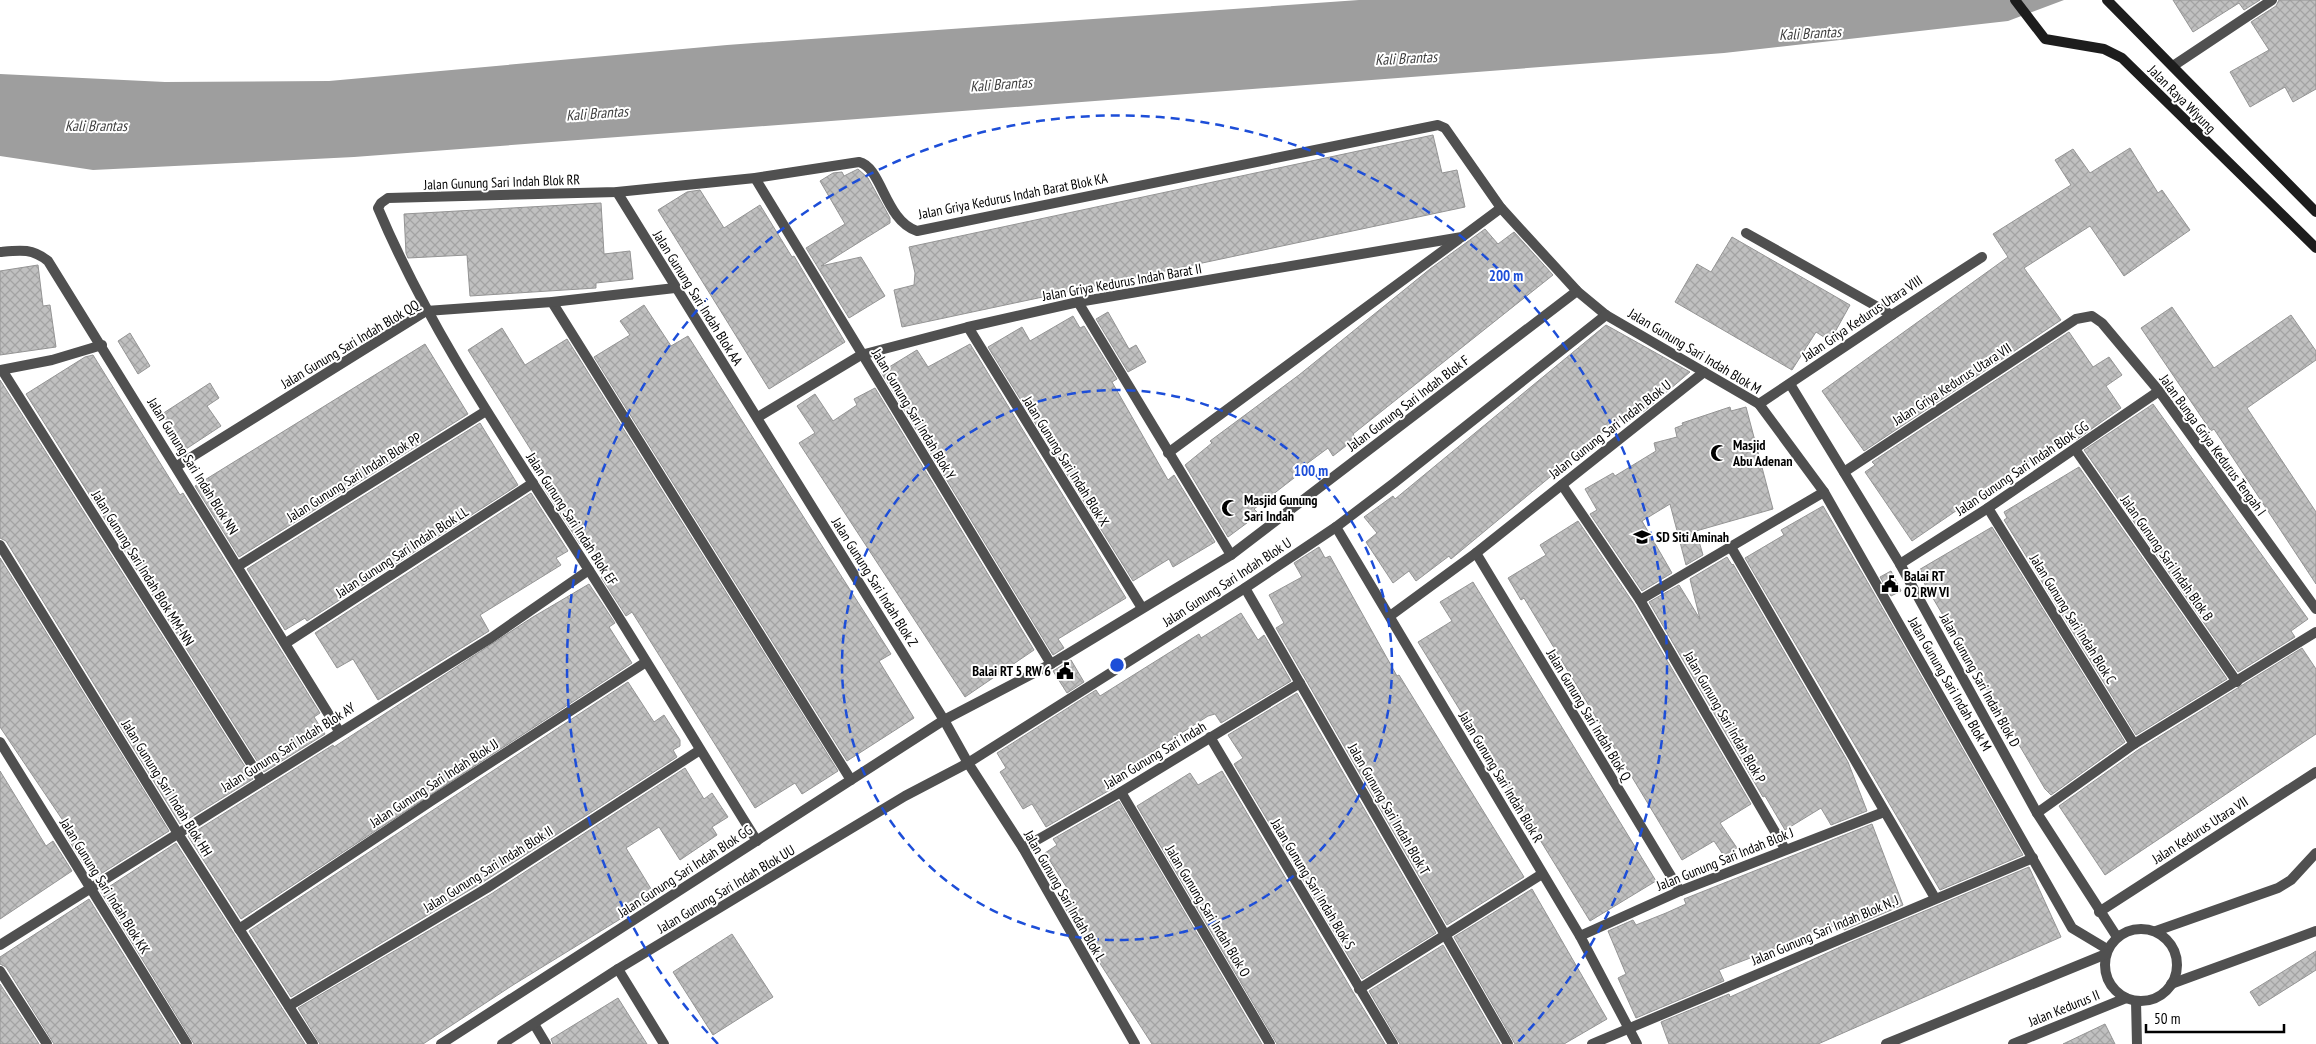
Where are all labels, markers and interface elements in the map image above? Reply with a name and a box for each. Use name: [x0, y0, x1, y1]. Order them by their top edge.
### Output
water label: Kali Brantas: [1779, 22, 1843, 44]
water label: Kali Brantas: [1375, 47, 1439, 69]
street label: Jalan Raya Wiyung: [2144, 61, 2220, 137]
water label: Kali Brantas: [969, 72, 1034, 96]
water label: Kali Brantas: [565, 101, 630, 125]
water label: Kali Brantas: [65, 116, 129, 135]
street label: Jalan Griya Kedurus Indah Barat Blok KA: [916, 169, 1109, 223]
street label: Jalan Gunung Sari Indah Blok RR: [423, 170, 581, 194]
street label: Jalan Gunung Sari Indah Blok AA: [649, 226, 747, 369]
street label: Jalan Griya Kedurus Indah Barat II: [1040, 259, 1203, 305]
text: 200 m: [1489, 266, 1523, 285]
street label: Jalan Griya Kedurus Utara VIII: [1797, 271, 1926, 366]
street label: Jalan Gunung Sari Indah Blok QQ: [277, 295, 423, 393]
street label: Jalan Gunung Sari Indah Blok M: [1624, 304, 1765, 398]
street label: Jalan Griya Kedurus Utara VII: [1888, 339, 2015, 430]
street label: Jalan Gunung Sari Indah Blok Y: [867, 345, 960, 483]
street label: Jalan Gunung Sari Indah Blok F: [1342, 351, 1473, 456]
street label: Jalan Bunga Griya Kedurus Tengah I: [2155, 370, 2270, 519]
street label: Jalan Gunung Sari Indah Blok U: [1544, 376, 1675, 483]
street label: Jalan Gunung Sari Indah Blok X: [1018, 392, 1113, 529]
street label: Jalan Gunung Sari Indah Blok NN: [143, 393, 242, 538]
street label: Jalan Gunung Sari Indah Blok GG: [1951, 417, 2092, 520]
street label: Jalan Gunung Sari Indah Blok PP: [282, 428, 425, 526]
place label: Masjid Abu Adenan: [1732, 436, 1792, 470]
mosque icon: Masjid Abu Adenan: [1709, 443, 1729, 463]
street label: Jalan Gunung Sari Indah Blok EF: [522, 448, 622, 589]
text: 100 m: [1294, 461, 1328, 480]
street label: Jalan Gunung Sari Indah Blok MM-NN: [87, 486, 198, 649]
place label: Masjid Gunung Sari Indah: [1244, 491, 1318, 525]
street label: Jalan Gunung Sari Indah Blok B: [2116, 491, 2217, 624]
mosque icon: Masjid Gunung Sari Indah: [1220, 498, 1240, 518]
street label: Jalan Gunung Sari Indah Blok LL: [331, 502, 472, 602]
street label: Jalan Gunung Sari Indah Blok Z: [827, 513, 922, 650]
school or university icon: SD Siti Aminah: [1632, 527, 1652, 547]
place label: SD Siti Aminah: [1656, 528, 1729, 546]
street label: Jalan Gunung Sari Indah Blok U: [1158, 534, 1295, 631]
street label: Jalan Gunung Sari Indah Blok C: [2025, 550, 2121, 688]
place label: Balai RT 02 RW VI: [1904, 567, 1949, 601]
public building icon: Balai RT 02 RW VI: [1880, 574, 1900, 594]
street label: Jalan Gunung Sari Indah Blok D: [1935, 609, 2024, 750]
street label: Jalan Gunung Sari Indah Blok M: [1904, 613, 1996, 754]
street label: Jalan Gunung Sari Indah Blok Q: [1542, 645, 1636, 784]
street label: Jalan Gunung Sari Indah Blok P: [1679, 647, 1770, 786]
centre of rings: [1108, 656, 1126, 674]
public building icon: Balai RT 5 RW 6: [1055, 661, 1075, 681]
place label: Balai RT 5 RW 6: [972, 662, 1051, 680]
street label: Jalan Gunung Sari Indah Blok AY: [217, 698, 359, 796]
street label: Jalan Gunung Sari Indah Blok R: [1454, 707, 1547, 846]
street label: Jalan Gunung Sari Indah Blok HH: [117, 715, 216, 860]
street label: Jalan Gunung Sari Indah: [1100, 717, 1209, 793]
street label: Jalan Gunung Sari Indah Blok JJ: [366, 735, 502, 832]
street label: Jalan Gunung Sari Indah Blok T: [1344, 739, 1434, 879]
street label: Jalan Kedurus Utara VII: [2148, 792, 2251, 868]
street label: Jalan Gunung Sari Indah Blok KK: [55, 814, 154, 957]
street label: Jalan Gunung Sari Indah Blok S: [1266, 815, 1359, 952]
street label: Jalan Gunung Sari Indah Blok GG: [614, 821, 756, 922]
street label: Jalan Gunung Sari Indah Blok II: [419, 822, 556, 917]
street label: Jalan Gunung Sari Indah Blok J: [1653, 823, 1796, 895]
street label: Jalan Gunung Sari Indah Blok L: [1020, 826, 1110, 965]
street label: Jalan Gunung Sari Indah Blok UU: [653, 841, 798, 938]
street label: Jalan Gunung Sari Indah Blok O: [1161, 841, 1255, 980]
street label: Jalan Gunung Sari Indah Blok N, J: [1748, 891, 1901, 970]
street label: Jalan Kedurus II: [2025, 986, 2102, 1031]
scale bar: [2146, 1002, 2284, 1034]
text: 50 m: [2154, 1009, 2180, 1028]

